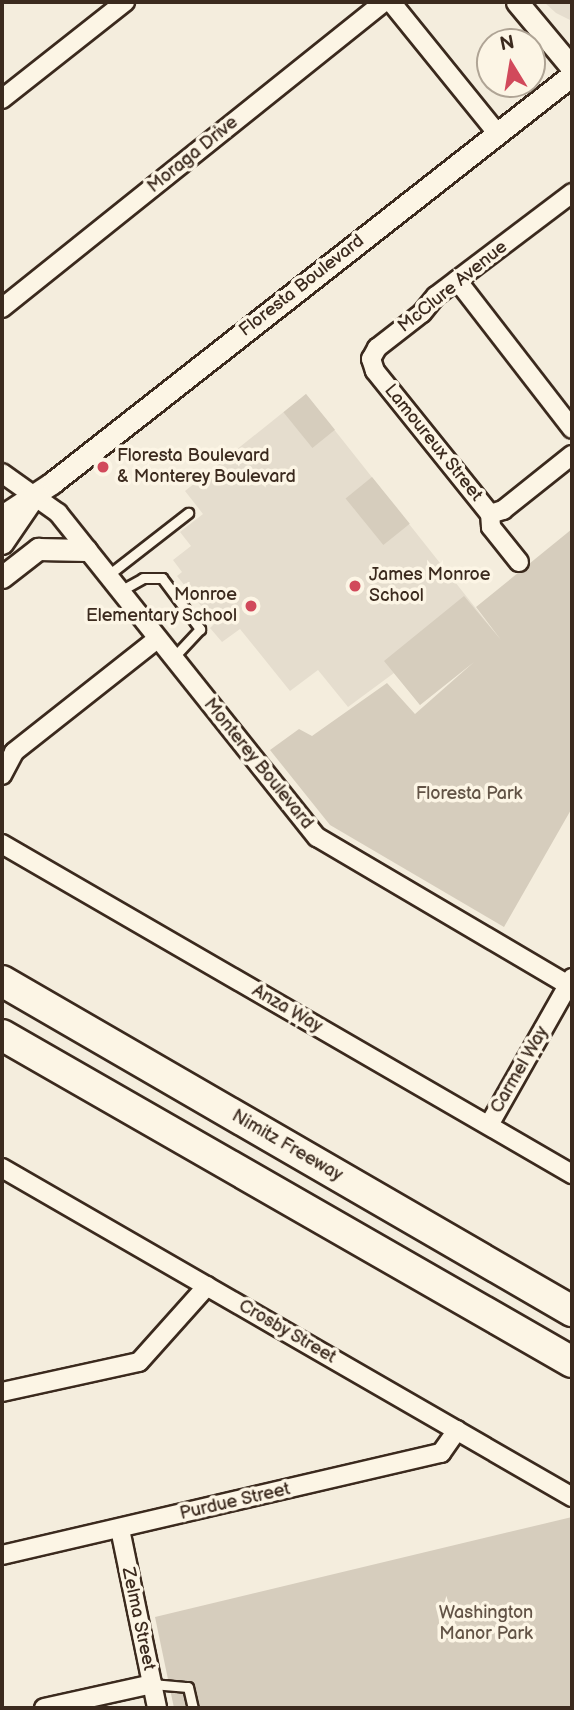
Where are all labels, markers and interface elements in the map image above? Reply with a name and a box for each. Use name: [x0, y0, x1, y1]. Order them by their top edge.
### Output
north arrow: [476, 28, 546, 98]
text: N: [498, 31, 516, 57]
street label: Moraga Drive: [144, 112, 242, 198]
street label: Floresta Boulevard: [235, 231, 369, 341]
street label: McClure Avenue: [394, 236, 512, 338]
street label: Lamoureux Street: [379, 380, 487, 506]
place label: Floresta Boulevard & Monterey Boulevard: [117, 446, 297, 489]
marker: Floresta Boulevard & Monterey Boulevard: [95, 459, 111, 475]
place label: James Monroe School: [369, 565, 490, 608]
marker: James Monroe School: [347, 578, 363, 594]
place label: Monroe Elementary School: [84, 585, 237, 628]
marker: Monroe Elementary School: [243, 598, 259, 614]
street label: Monterey Boulevard: [198, 694, 318, 834]
park label: Floresta Park: [416, 783, 522, 805]
street label: Anza Way: [248, 980, 326, 1038]
street label: Carmel Way: [486, 1022, 554, 1118]
street label: Nimitz Freeway: [228, 1106, 346, 1186]
street label: Crosby Street: [234, 1295, 340, 1369]
street label: Purdue Street: [178, 1479, 292, 1525]
street label: Zelma Street: [117, 1565, 159, 1673]
park label: Washington Manor Park: [439, 1603, 533, 1646]

